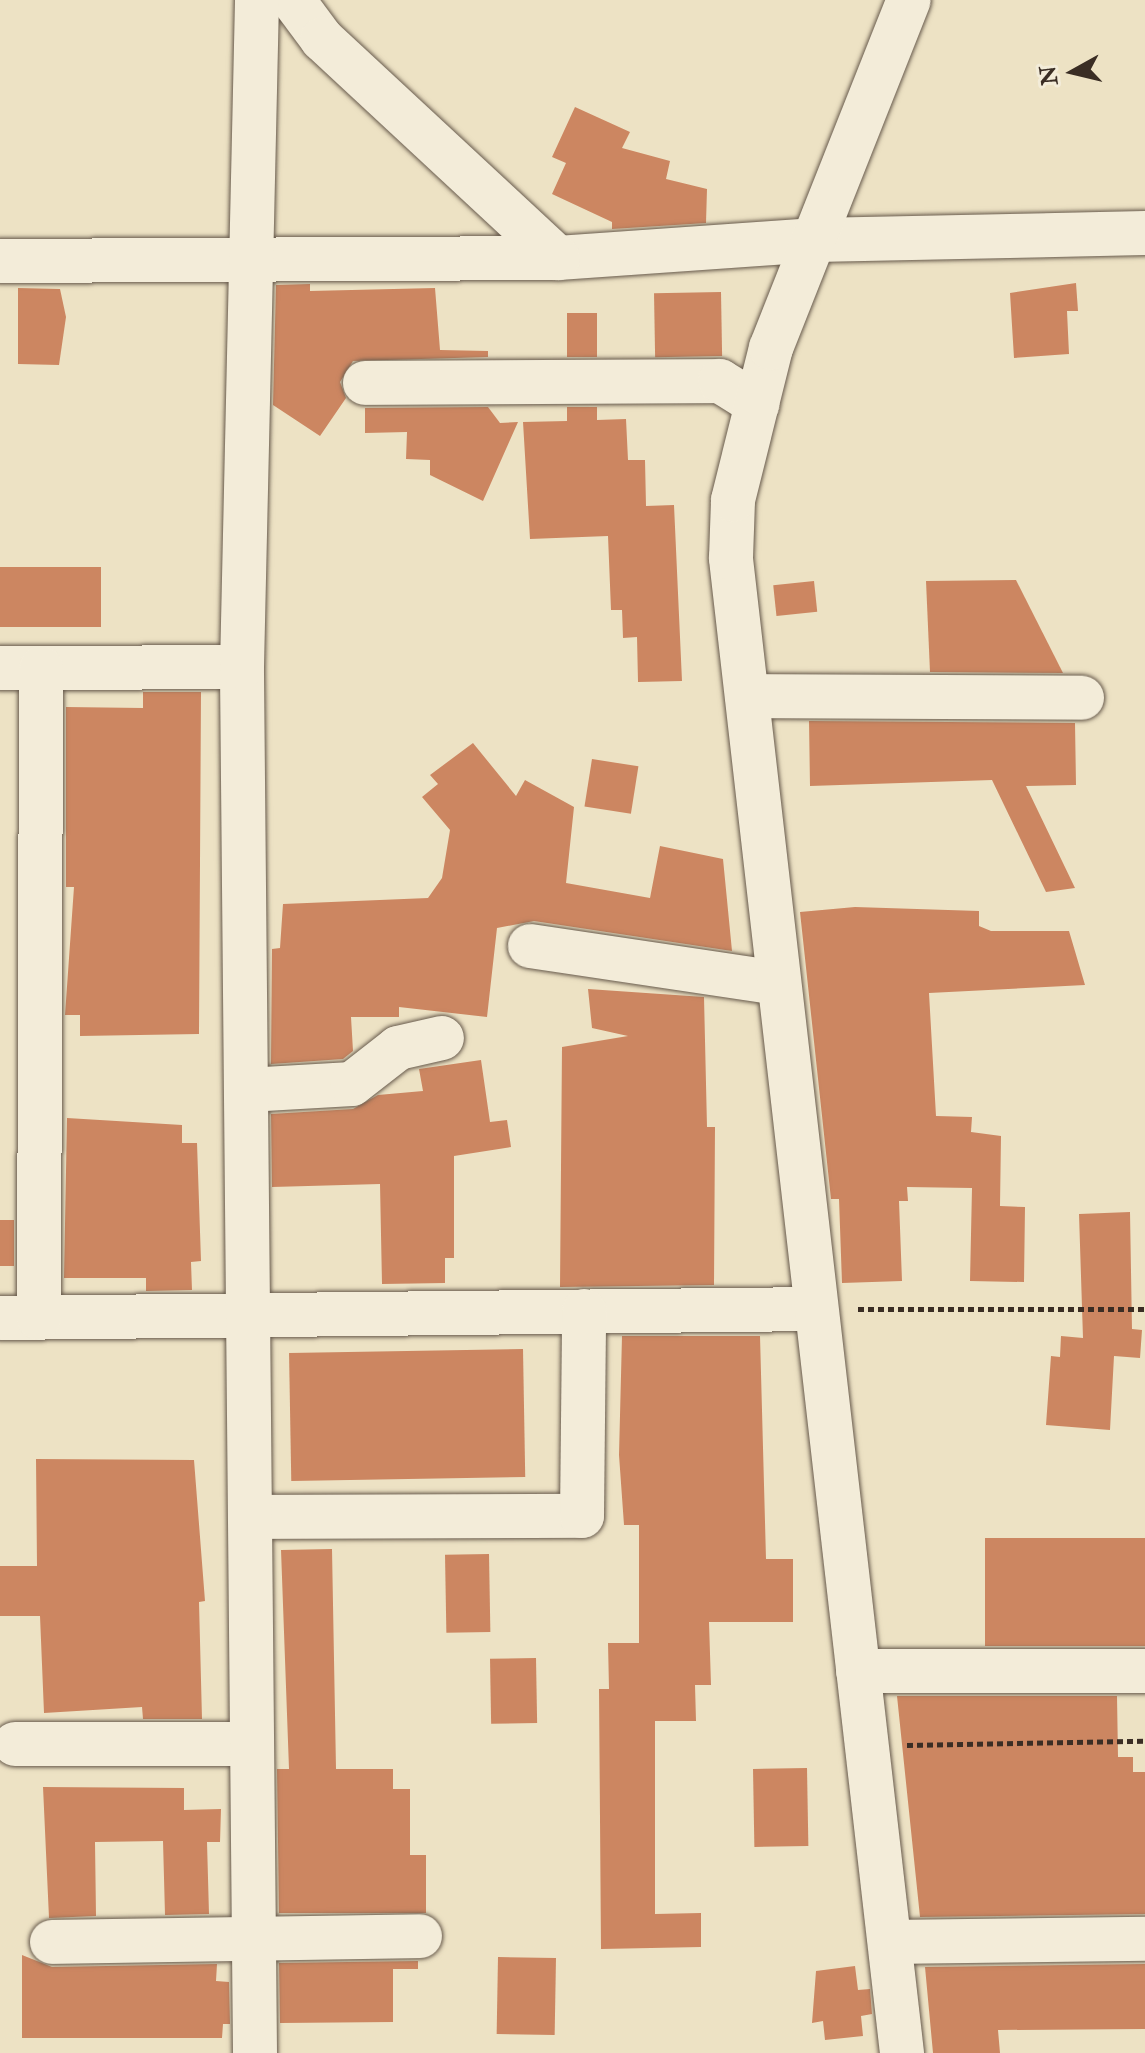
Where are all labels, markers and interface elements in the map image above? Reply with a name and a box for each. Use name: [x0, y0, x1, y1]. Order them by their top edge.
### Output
north arrow: [1033, 32, 1113, 112]
text: N: [1034, 64, 1064, 87]

